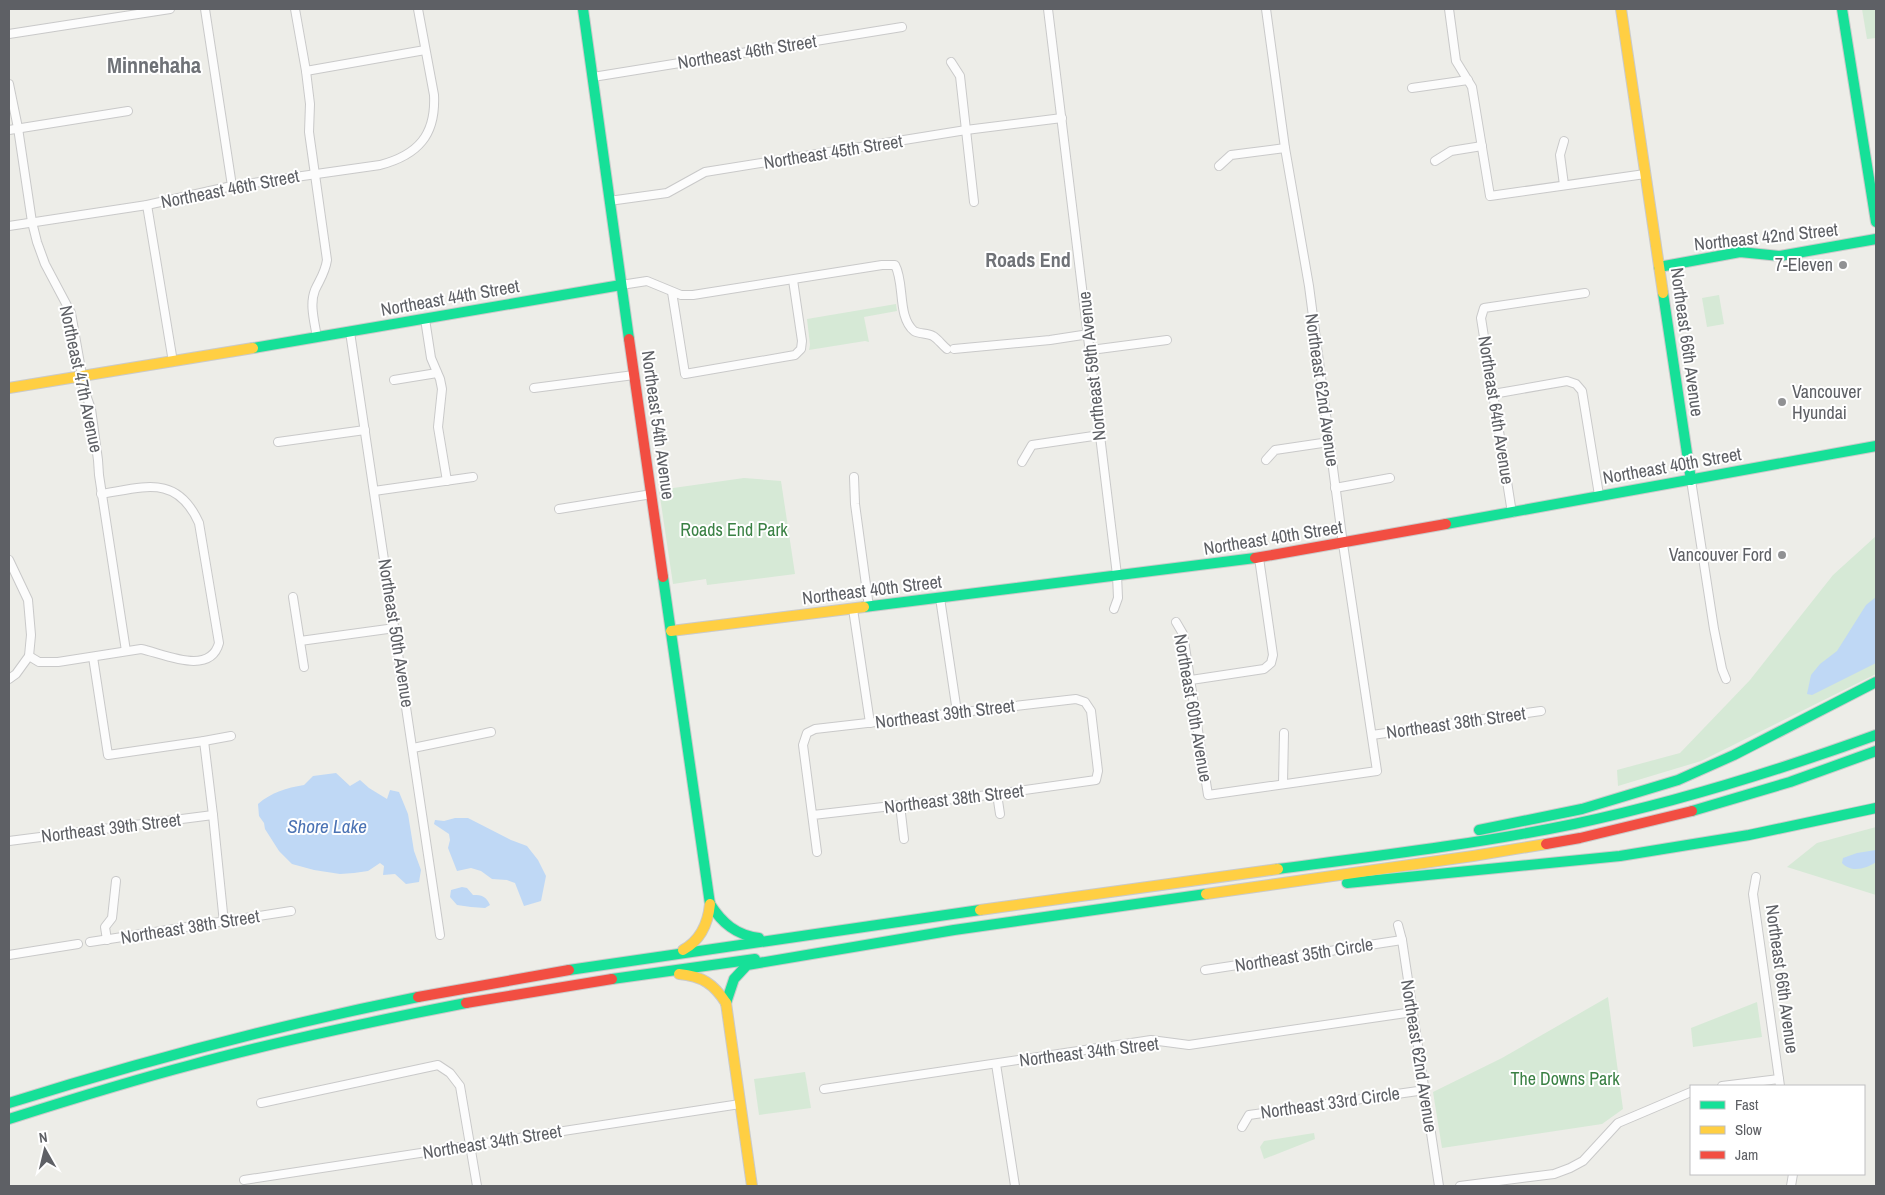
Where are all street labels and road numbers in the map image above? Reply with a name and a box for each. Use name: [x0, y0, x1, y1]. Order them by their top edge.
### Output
street label: Northeast 46th Street: [676, 28, 818, 75]
street label: Northeast 45th Street: [762, 128, 904, 175]
street label: Northeast 46th Street: [159, 163, 301, 214]
street label: Northeast 42nd Street: [1693, 217, 1839, 256]
street label: Northeast 66th Avenue: [1665, 266, 1710, 418]
street label: Northeast 44th Street: [379, 273, 521, 322]
street label: Northeast 59th Avenue: [1071, 290, 1112, 442]
street label: Northeast 47th Avenue: [54, 303, 109, 455]
street label: Northeast 62nd Avenue: [1299, 312, 1346, 468]
street label: Northeast 64th Avenue: [1472, 334, 1521, 486]
street label: Northeast 54th Avenue: [636, 349, 681, 501]
street label: Northeast 40th Street: [1601, 441, 1743, 490]
street label: Northeast 40th Street: [1202, 514, 1344, 561]
street label: Northeast 50th Avenue: [372, 557, 421, 709]
street label: Northeast 40th Street: [801, 569, 943, 610]
street label: Northeast 60th Avenue: [1168, 632, 1219, 784]
street label: Northeast 39th Street: [874, 693, 1016, 734]
street label: Northeast 38th Street: [1385, 700, 1527, 745]
street label: Northeast 38th Street: [883, 778, 1025, 819]
street label: Northeast 39th Street: [40, 807, 182, 848]
street label: Northeast 38th Street: [119, 903, 261, 950]
street label: Northeast 66th Avenue: [1760, 903, 1805, 1055]
street label: Northeast 35th Circle: [1233, 931, 1375, 978]
street label: Northeast 62nd Avenue: [1395, 978, 1444, 1134]
street label: Northeast 34th Street: [1018, 1031, 1160, 1072]
street label: Northeast 33rd Circle: [1259, 1080, 1401, 1125]
street label: Northeast 34th Street: [421, 1118, 563, 1165]

